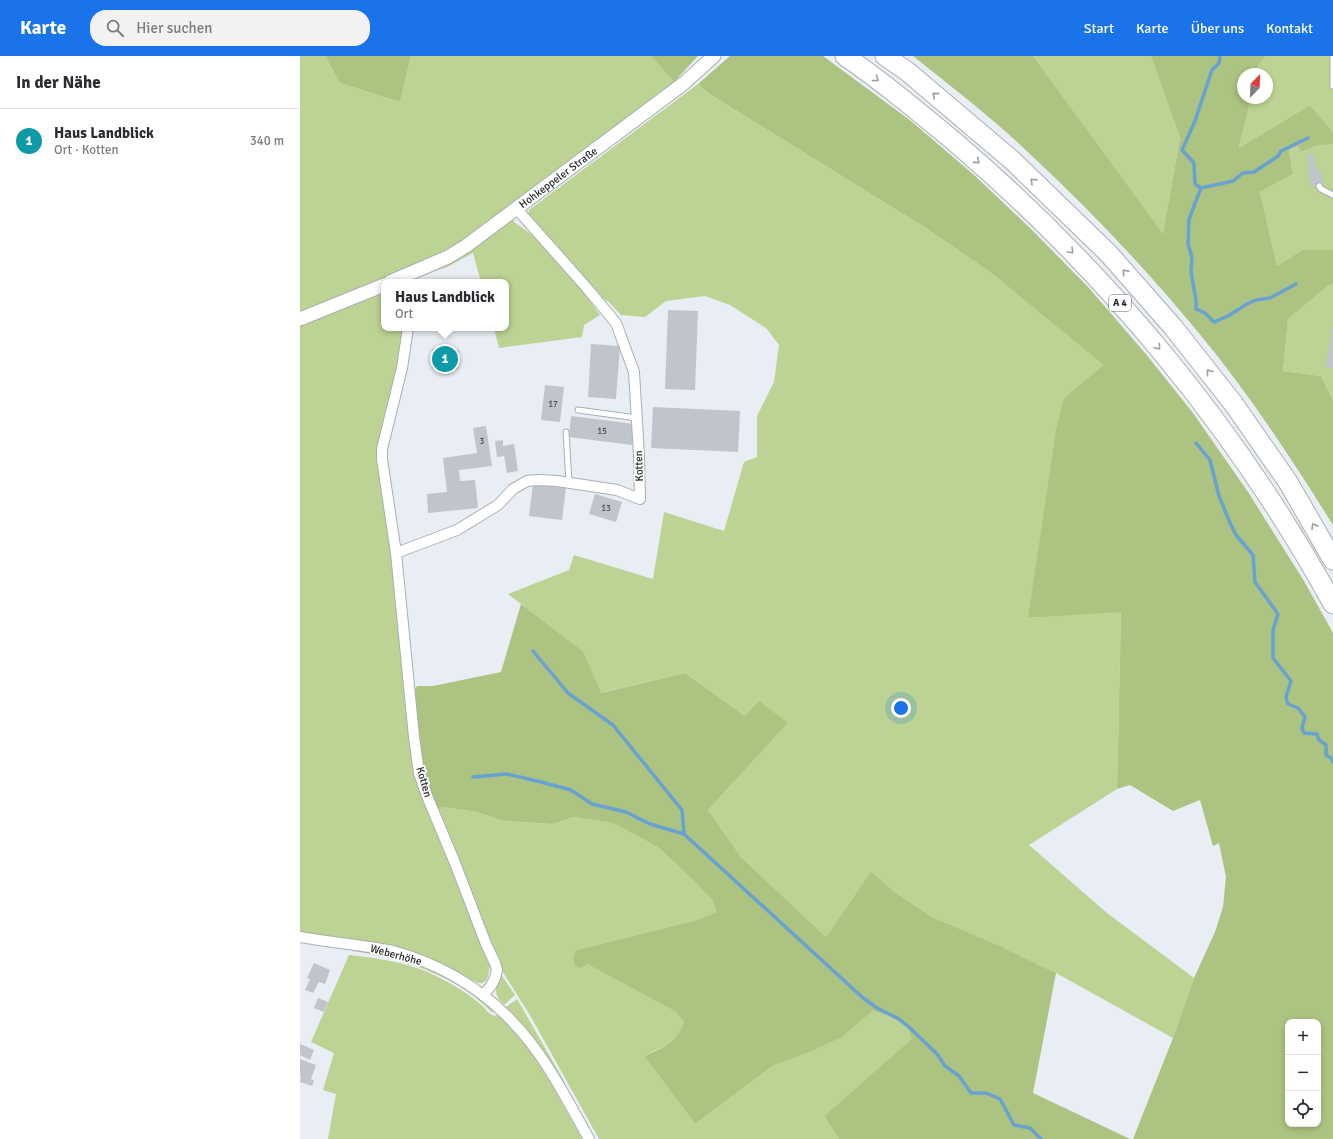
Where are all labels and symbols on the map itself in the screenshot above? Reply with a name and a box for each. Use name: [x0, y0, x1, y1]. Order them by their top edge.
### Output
north arrow: [1237, 68, 1273, 104]
one-way arrow: [872, 74, 879, 81]
one-way arrow: [933, 93, 940, 100]
street label: Hohkeppeler Straße: [516, 144, 600, 211]
one-way arrow: [972, 157, 979, 164]
one-way arrow: [1030, 178, 1038, 186]
one-way arrow: [1066, 246, 1074, 254]
one-way arrow: [1123, 270, 1130, 277]
road number: A 4: [1109, 295, 1131, 311]
one-way arrow: [1154, 343, 1161, 350]
pin: 1: [432, 344, 458, 374]
one-way arrow: [1206, 370, 1213, 377]
house number: 17: [548, 399, 558, 410]
house number: 15: [597, 426, 607, 437]
house number: 3: [480, 436, 485, 447]
street label: Kotten: [632, 450, 646, 482]
house number: 13: [601, 503, 611, 514]
one-way arrow: [1311, 523, 1318, 530]
your location: [891, 698, 911, 718]
street label: Kotten: [413, 765, 435, 799]
street label: Weberhöhe: [369, 942, 423, 968]

